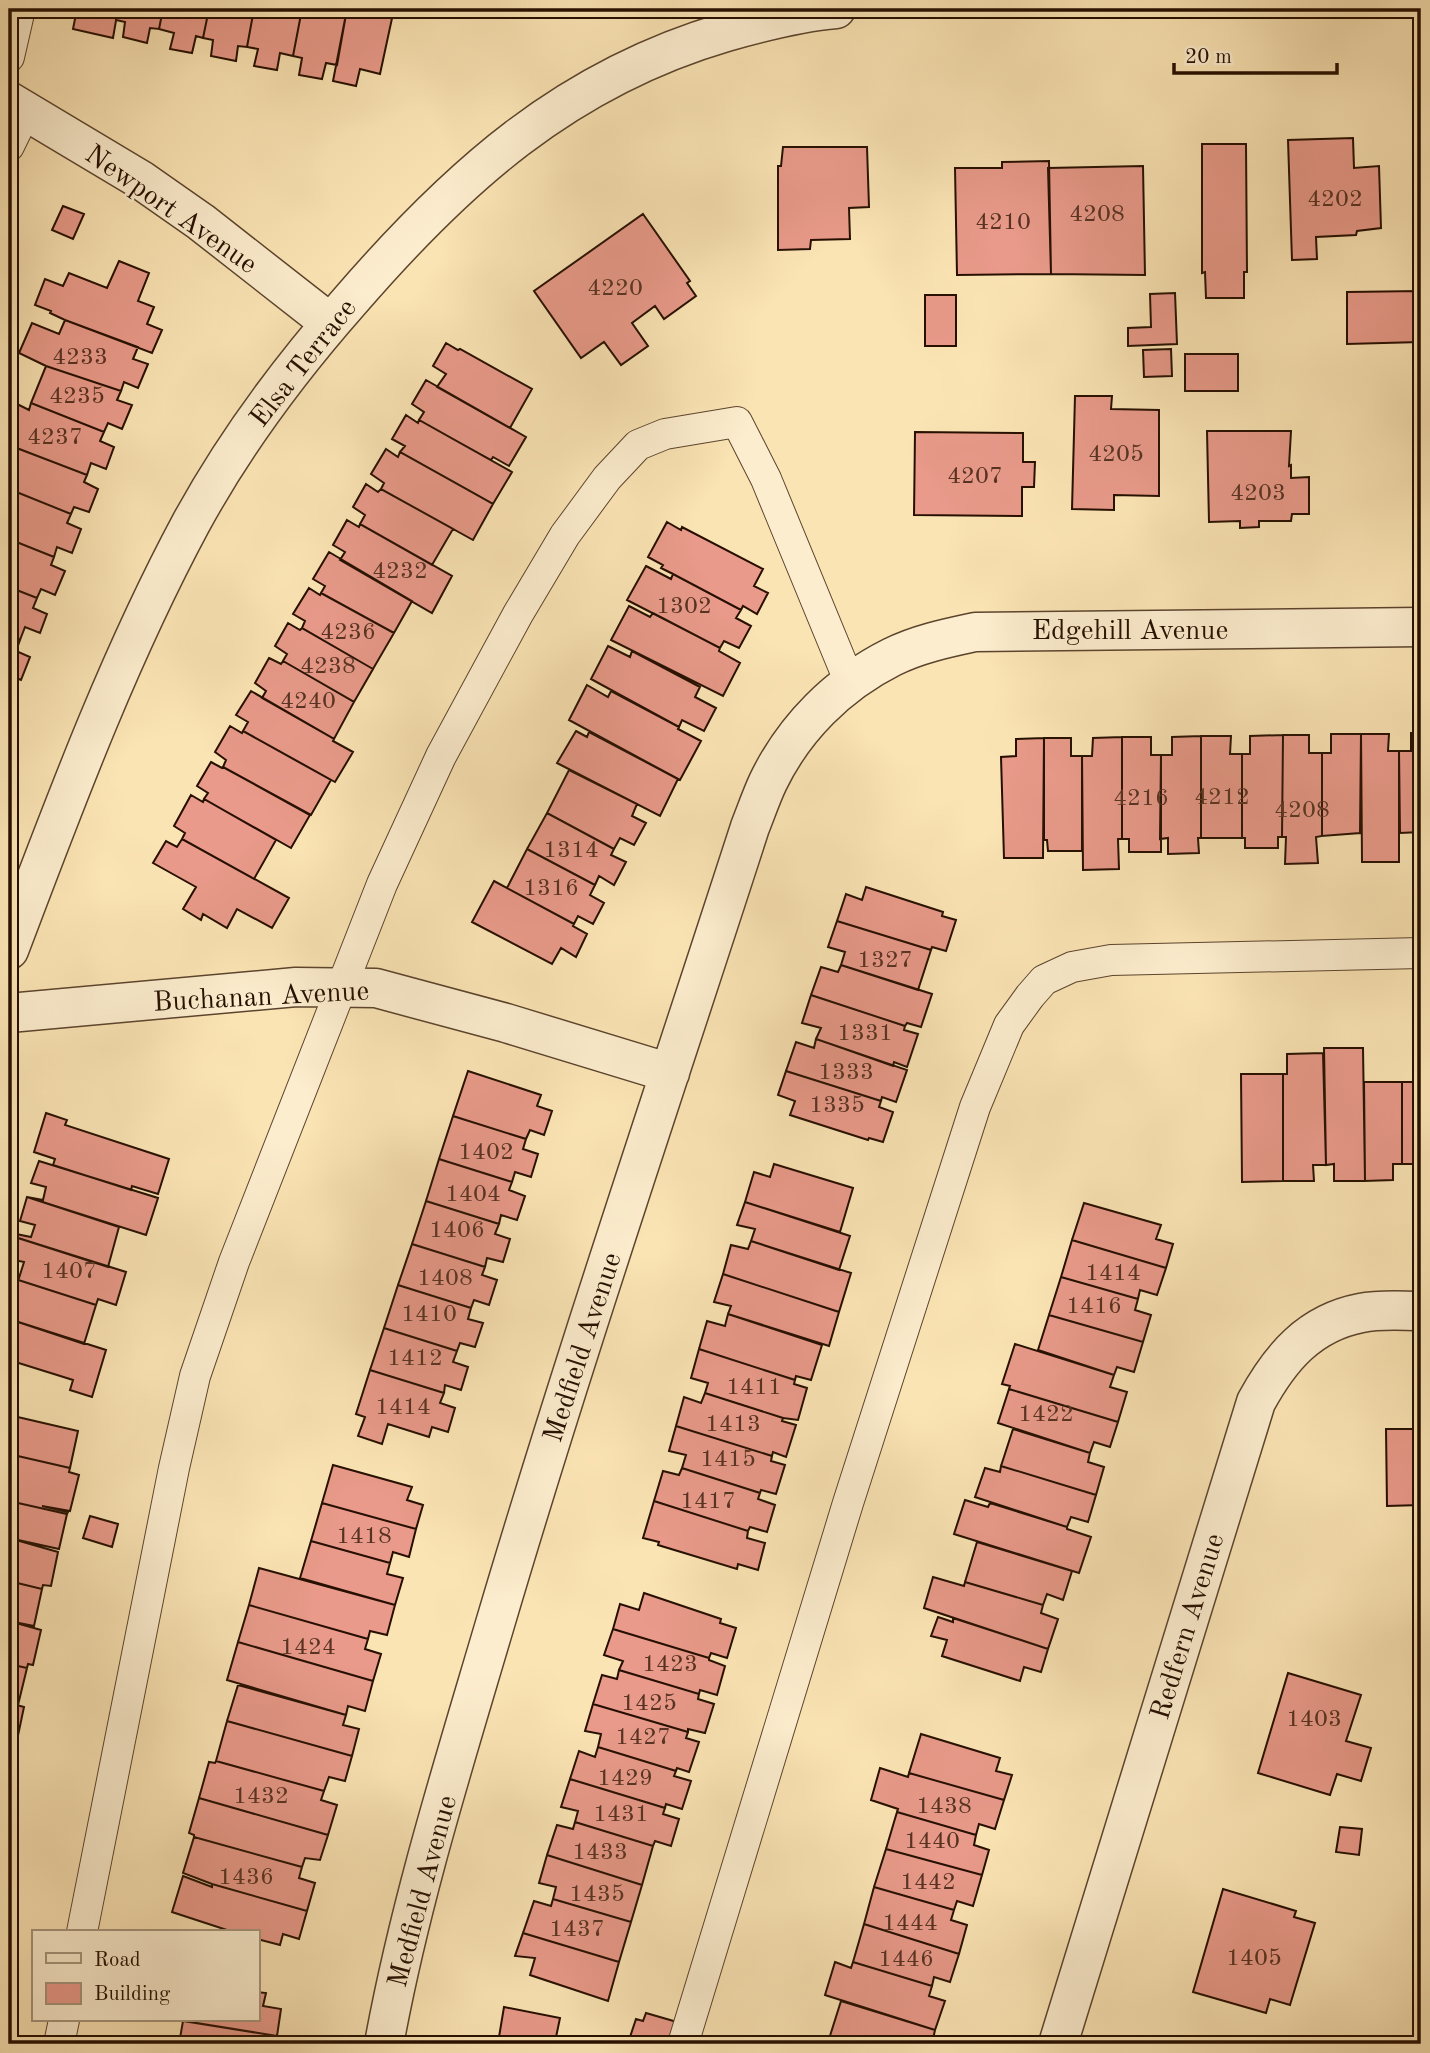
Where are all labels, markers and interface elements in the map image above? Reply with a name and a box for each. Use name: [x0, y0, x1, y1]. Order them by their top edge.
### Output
scale bar: [1174, 32, 1337, 76]
text: 20 m: [1185, 47, 1232, 68]
street label: Newport Avenue: [79, 141, 261, 280]
house number: 4202: [1307, 188, 1363, 212]
house number: 4208: [1069, 203, 1125, 227]
house number: 4210: [975, 211, 1031, 235]
house number: 4220: [587, 277, 643, 301]
street label: Elsa Terrace: [246, 295, 363, 433]
house number: 4233: [52, 346, 108, 370]
house number: 4235: [49, 385, 105, 409]
house number: 4237: [27, 426, 83, 450]
house number: 4205: [1088, 443, 1144, 467]
house number: 4207: [947, 465, 1003, 489]
house number: 4203: [1230, 482, 1286, 506]
house number: 4232: [372, 560, 428, 584]
house number: 1302: [656, 595, 712, 619]
street label: Edgehill Avenue: [1032, 618, 1228, 646]
house number: 4236: [320, 621, 376, 645]
house number: 4238: [300, 655, 356, 679]
house number: 4240: [280, 690, 336, 714]
house number: 4212: [1194, 786, 1250, 810]
house number: 4216: [1113, 787, 1169, 811]
house number: 4208: [1274, 799, 1330, 823]
house number: 1314: [543, 839, 599, 863]
house number: 1316: [523, 877, 579, 901]
house number: 1327: [857, 949, 913, 973]
street label: Buchanan Avenue: [152, 978, 370, 1018]
house number: 1331: [837, 1022, 893, 1046]
house number: 1333: [818, 1061, 874, 1085]
house number: 1335: [809, 1094, 865, 1118]
house number: 1402: [458, 1141, 514, 1165]
house number: 1404: [445, 1183, 501, 1207]
house number: 1406: [429, 1219, 485, 1243]
street label: Medfield Avenue: [540, 1250, 628, 1446]
house number: 1407: [41, 1260, 97, 1284]
house number: 1414: [1085, 1262, 1141, 1286]
house number: 1408: [417, 1267, 473, 1291]
house number: 1416: [1066, 1295, 1122, 1319]
house number: 1410: [401, 1303, 457, 1327]
house number: 1412: [387, 1347, 443, 1371]
house number: 1411: [726, 1376, 782, 1400]
house number: 1414: [375, 1396, 431, 1420]
house number: 1422: [1018, 1403, 1074, 1427]
house number: 1413: [705, 1413, 761, 1437]
house number: 1415: [700, 1448, 756, 1472]
house number: 1417: [680, 1490, 736, 1514]
house number: 1418: [336, 1525, 392, 1549]
street label: Redfern Avenue: [1147, 1530, 1230, 1723]
house number: 1424: [280, 1636, 336, 1660]
house number: 1423: [642, 1653, 698, 1677]
house number: 1425: [621, 1692, 677, 1716]
house number: 1403: [1286, 1708, 1342, 1732]
house number: 1427: [615, 1726, 671, 1750]
house number: 1429: [597, 1767, 653, 1791]
house number: 1432: [233, 1785, 289, 1809]
street label: Medfield Avenue: [385, 1793, 463, 1991]
house number: 1438: [916, 1795, 972, 1819]
house number: 1431: [593, 1803, 649, 1827]
house number: 1440: [904, 1830, 960, 1854]
house number: 1433: [572, 1841, 628, 1865]
house number: 1436: [218, 1866, 274, 1890]
house number: 1442: [900, 1871, 956, 1895]
house number: 1435: [569, 1883, 625, 1907]
house number: 1444: [882, 1912, 938, 1936]
house number: 1437: [549, 1918, 605, 1942]
legend: [32, 1930, 259, 2022]
house number: 1405: [1226, 1947, 1282, 1971]
house number: 1446: [878, 1948, 934, 1972]
text: Road: [94, 1950, 141, 1971]
text: Building: [94, 1984, 171, 2005]

